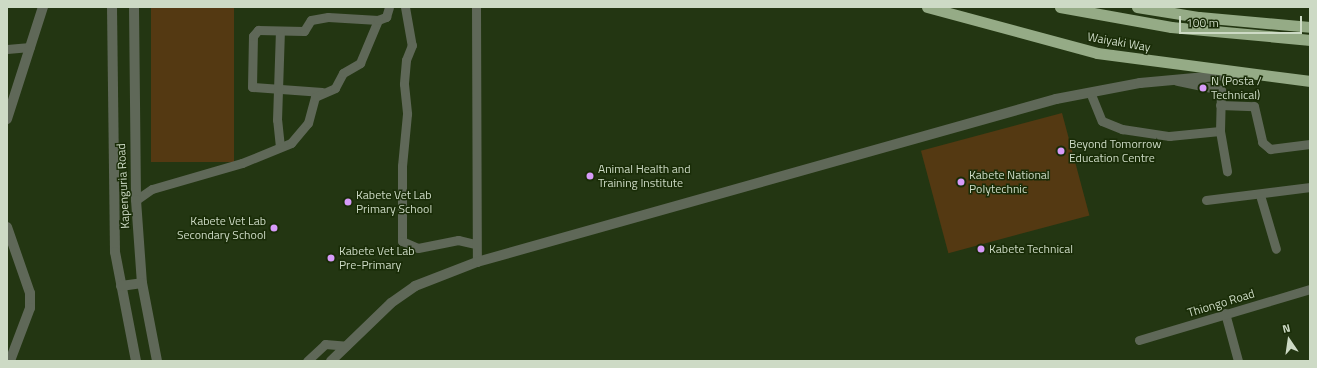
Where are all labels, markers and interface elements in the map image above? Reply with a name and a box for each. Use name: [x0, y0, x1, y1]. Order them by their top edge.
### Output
scale bar: [1181, 8, 1304, 34]
text: 100 m: [1186, 13, 1219, 32]
street label: Waiyaki Way: [1086, 29, 1152, 55]
place label: N (Posta / Technical): [1211, 74, 1262, 102]
marker: N (Posta / Technical): [1198, 83, 1208, 93]
place label: Beyond Tomorrow Education Centre: [1069, 137, 1161, 165]
street label: Kapenguria Road: [114, 143, 132, 229]
marker: Beyond Tomorrow Education Centre: [1056, 146, 1066, 156]
place label: Animal Health and Training Institute: [598, 162, 691, 190]
place label: Kabete National Polytechnic: [969, 168, 1050, 196]
marker: Animal Health and Training Institute: [585, 171, 595, 181]
marker: Kabete National Polytechnic: [956, 177, 966, 187]
place label: Kabete Vet Lab Primary School: [356, 188, 432, 216]
marker: Kabete Vet Lab Primary School: [343, 197, 353, 207]
place label: Kabete Vet Lab Secondary School: [177, 214, 266, 242]
marker: Kabete Vet Lab Secondary School: [269, 223, 279, 233]
place label: Kabete Technical: [989, 242, 1073, 256]
place label: Kabete Vet Lab Pre-Primary: [339, 244, 415, 272]
marker: Kabete Technical: [976, 244, 986, 254]
marker: Kabete Vet Lab Pre-Primary: [326, 253, 336, 263]
street label: Thiongo Road: [1186, 286, 1256, 320]
north arrow: [1269, 320, 1309, 360]
text: N: [1281, 320, 1292, 337]

